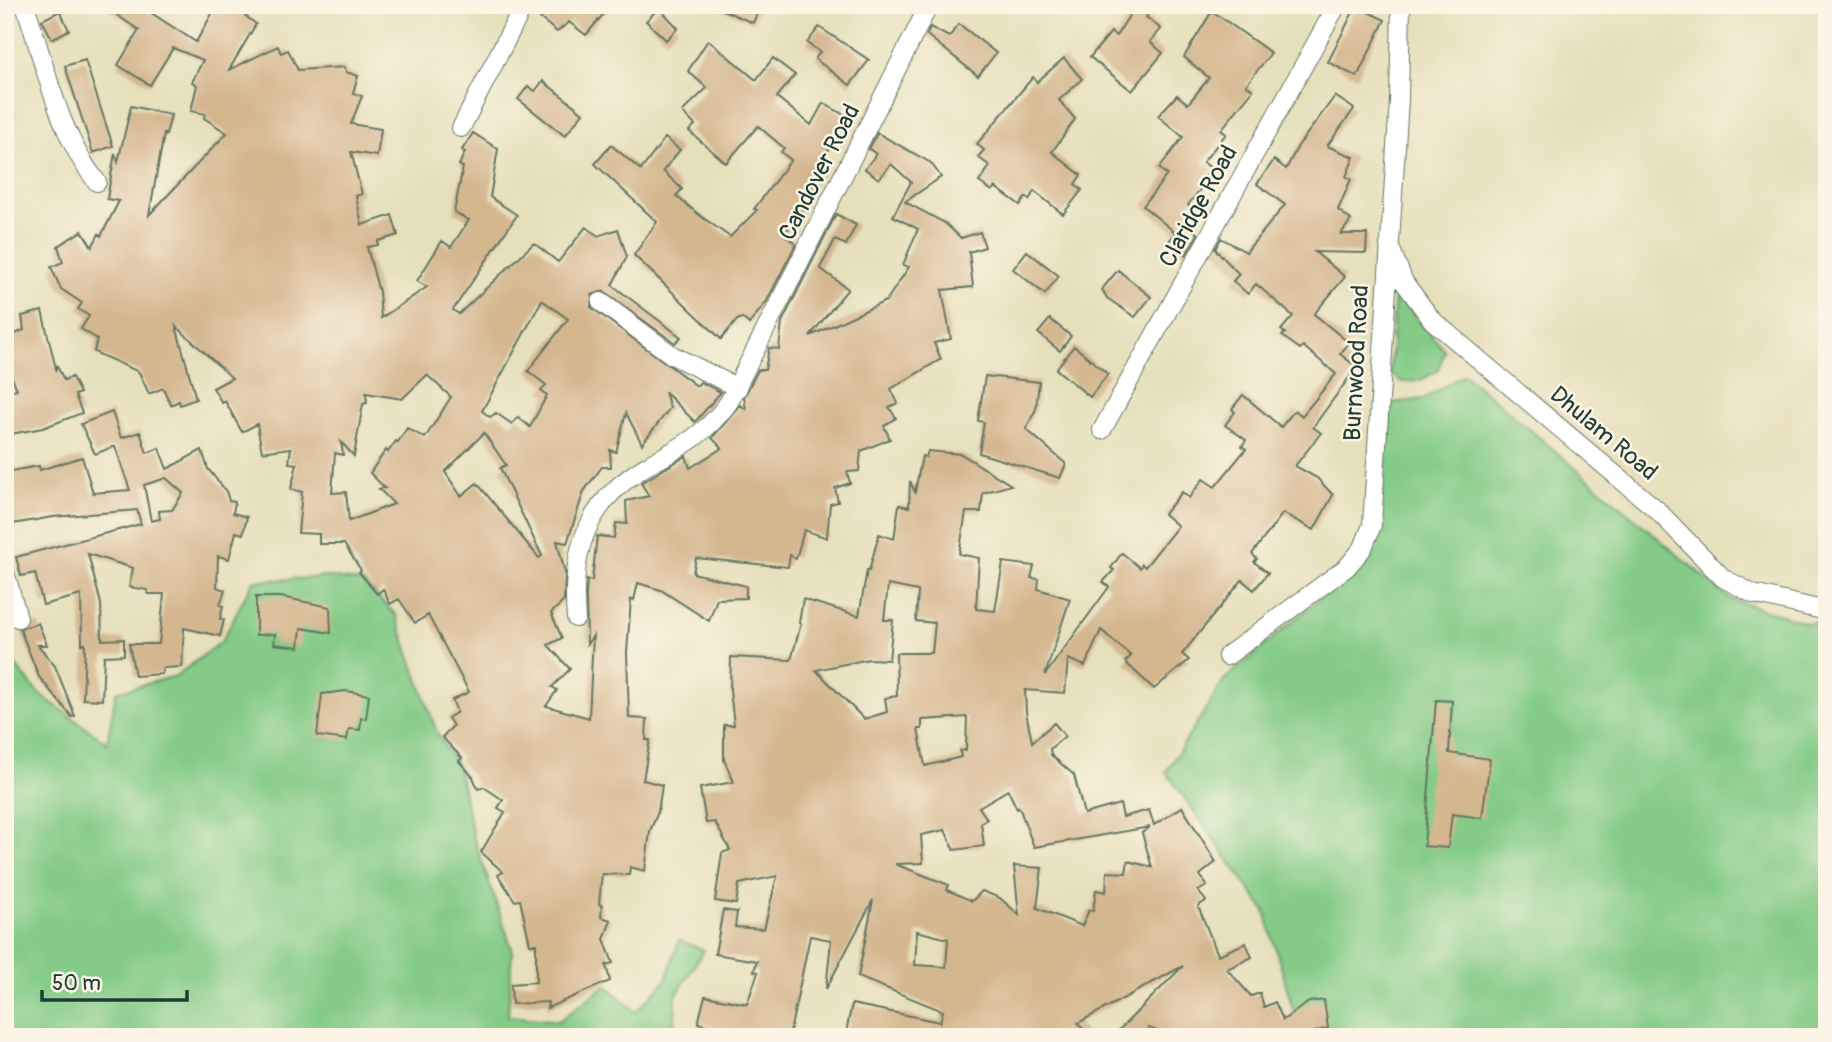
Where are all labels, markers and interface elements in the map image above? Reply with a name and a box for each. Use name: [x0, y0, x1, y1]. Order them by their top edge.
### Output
street label: Candover Road: [773, 99, 866, 245]
street label: Claridge Road: [1153, 140, 1244, 272]
street label: Burnwood Road: [1338, 284, 1375, 442]
street label: Dhulam Road: [1544, 380, 1663, 487]
scale bar: [42, 958, 187, 1002]
text: 50 m: [52, 970, 101, 997]

